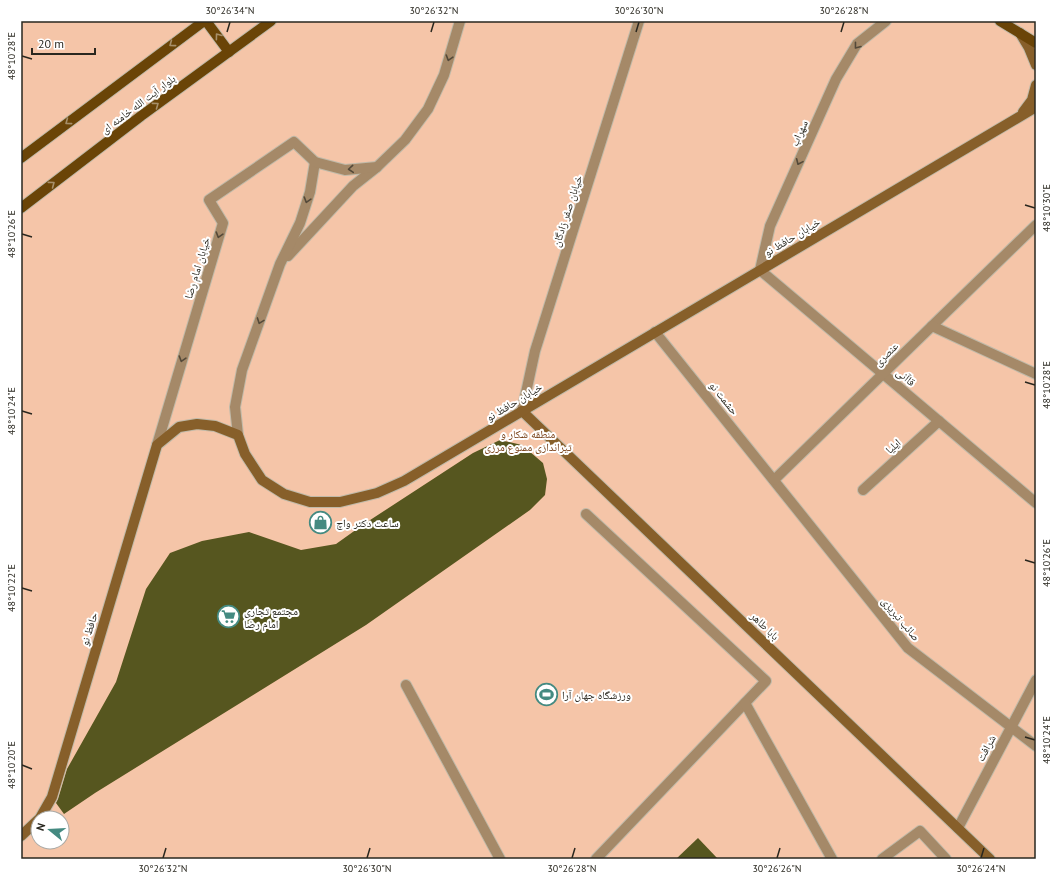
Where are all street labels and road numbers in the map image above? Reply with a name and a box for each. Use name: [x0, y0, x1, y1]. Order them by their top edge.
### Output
street label: بلوار آیت الله خامنه ای: [98, 71, 178, 137]
street label: سهراب: [787, 118, 811, 148]
street label: خیابان صفر زادگان: [549, 173, 585, 249]
street label: خیابان حافظ نو: [761, 215, 823, 259]
street label: خیابان امام رضا: [181, 236, 213, 300]
street label: عنصری: [871, 339, 901, 369]
street label: قاآنی: [894, 365, 919, 389]
street label: حشمت نو: [706, 378, 742, 418]
street label: خیابان حافظ نو: [483, 380, 545, 424]
street label: ایلیا: [882, 435, 904, 457]
street label: صائب تبریزی: [879, 594, 923, 644]
street label: بابا طاهر: [747, 608, 782, 643]
street label: حافظ نو: [77, 611, 101, 647]
street label: شرافت: [973, 732, 999, 764]

